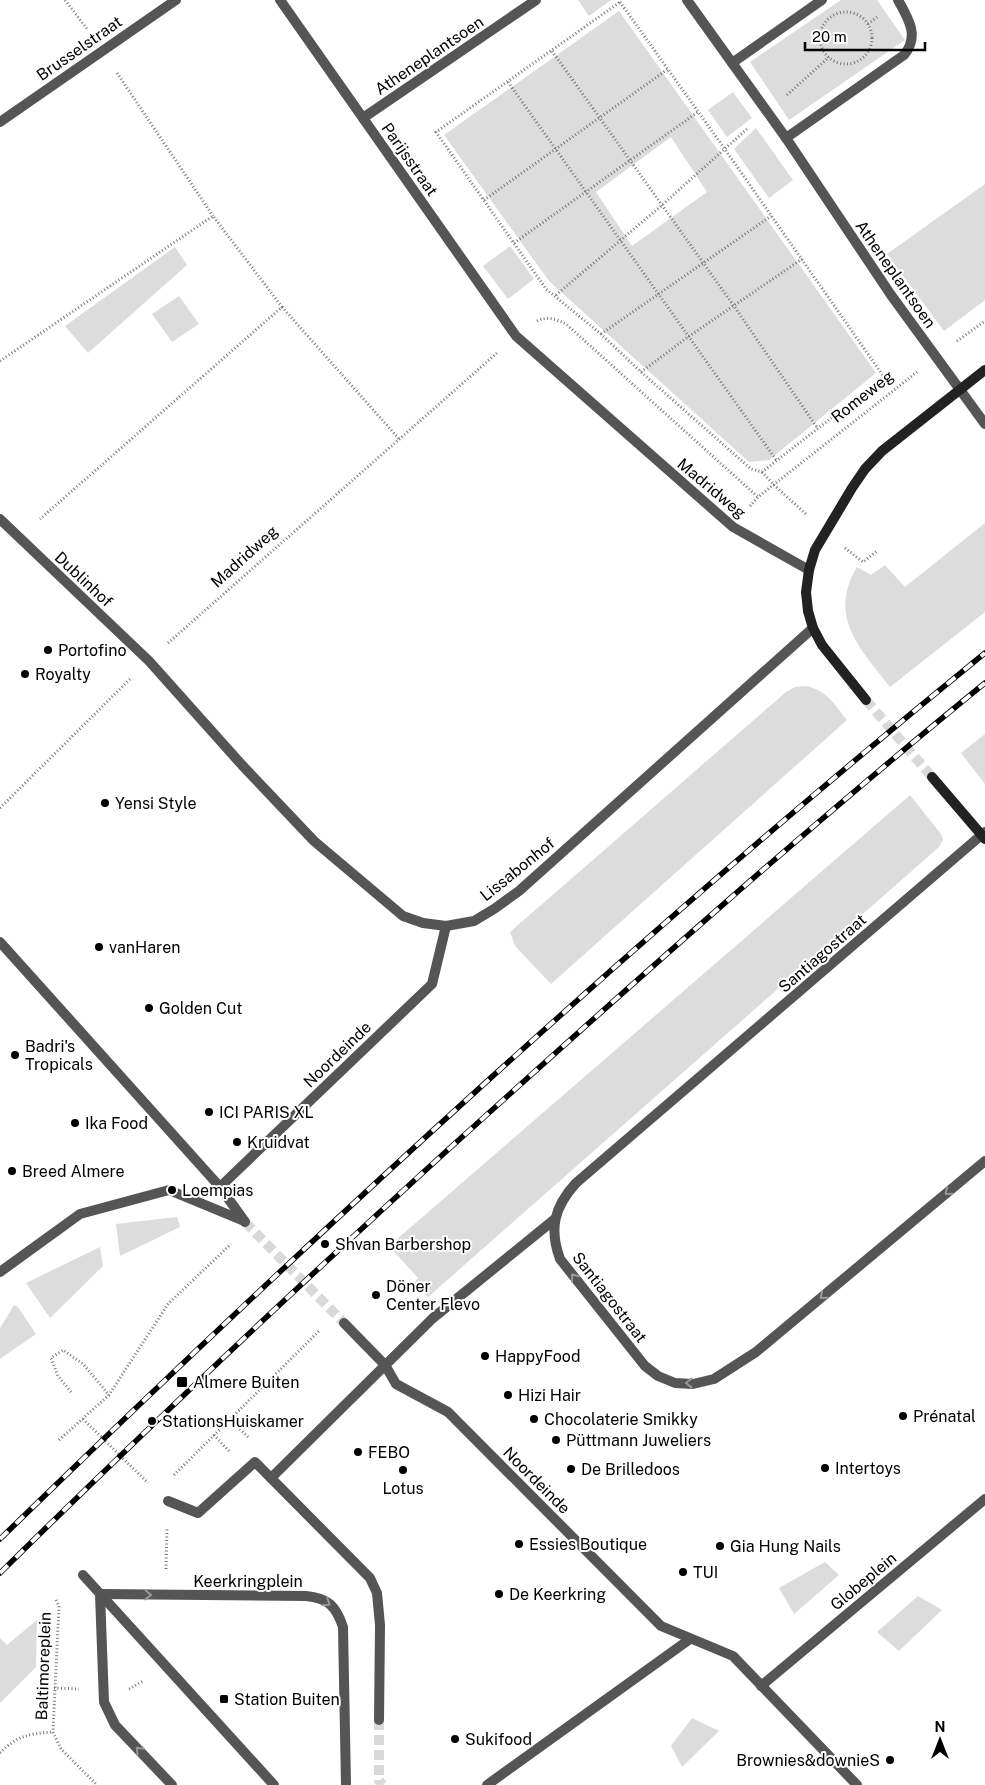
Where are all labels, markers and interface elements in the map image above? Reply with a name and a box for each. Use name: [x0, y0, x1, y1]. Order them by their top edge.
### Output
street label: Brusselstraat: [33, 12, 126, 85]
street label: Atheneplantsoen: [371, 12, 487, 99]
scale bar: [805, 20, 925, 52]
text: 20 m: [812, 28, 847, 45]
street label: Parijsstraat: [377, 119, 442, 200]
street label: Atheneplantsoen: [851, 217, 940, 332]
street label: Romeweg: [827, 366, 897, 427]
street label: Madridweg: [674, 454, 750, 523]
street label: Madridweg: [207, 521, 282, 591]
street label: Dublinhof: [51, 548, 117, 611]
place label: Portofino: [58, 641, 126, 660]
marker: Portofino: [42, 644, 54, 656]
place label: Royalty: [35, 665, 91, 684]
marker: Royalty: [19, 668, 31, 680]
place label: Yensi Style: [115, 794, 197, 813]
marker: Yensi Style: [99, 797, 111, 809]
street label: Lissabonhof: [476, 834, 558, 905]
street label: Santiagostraat: [775, 910, 870, 997]
place label: vanHaren: [109, 938, 180, 957]
marker: vanHaren: [93, 941, 105, 953]
place label: Golden Cut: [159, 999, 242, 1018]
marker: Golden Cut: [143, 1002, 155, 1014]
street label: Noordeinde: [300, 1017, 375, 1091]
place label: Badri's Tropicals: [25, 1037, 93, 1074]
marker: Badri's Tropicals: [9, 1049, 21, 1061]
place label: ICI PARIS XL: [219, 1103, 314, 1122]
marker: ICI PARIS XL: [203, 1106, 215, 1118]
place label: Ika Food: [85, 1114, 148, 1133]
marker: Ika Food: [69, 1117, 81, 1129]
place label: Kruidvat: [247, 1133, 310, 1152]
marker: Kruidvat: [231, 1136, 243, 1148]
place label: Breed Almere: [22, 1162, 125, 1181]
marker: Breed Almere: [6, 1165, 18, 1177]
place label: Loempias: [182, 1181, 253, 1200]
marker: Loempias: [166, 1184, 178, 1196]
one-way arrow: [944, 1187, 953, 1196]
place label: Shvan Barbershop: [335, 1235, 471, 1254]
marker: Shvan Barbershop: [319, 1238, 331, 1250]
street label: Santiagostraat: [568, 1248, 651, 1346]
one-way arrow: [572, 1274, 580, 1283]
place label: Döner Center Flevo: [386, 1277, 480, 1314]
marker: Döner Center Flevo: [370, 1289, 382, 1301]
one-way arrow: [819, 1290, 828, 1299]
place label: HappyFood: [495, 1347, 580, 1366]
marker: HappyFood: [479, 1350, 491, 1362]
place label: Almere Buiten: [193, 1373, 299, 1392]
marker: Almere Buiten: [175, 1375, 189, 1389]
one-way arrow: [685, 1378, 692, 1388]
place label: Hizi Hair: [518, 1386, 581, 1405]
marker: Hizi Hair: [502, 1389, 514, 1401]
place label: Prénatal: [913, 1407, 976, 1426]
place label: Chocolaterie Smikky: [544, 1410, 698, 1429]
marker: Prénatal: [897, 1410, 909, 1422]
place label: StationsHuiskamer: [162, 1412, 304, 1431]
marker: Chocolaterie Smikky: [528, 1413, 540, 1425]
marker: StationsHuiskamer: [146, 1415, 158, 1427]
place label: Püttmann Juweliers: [566, 1431, 711, 1450]
marker: Püttmann Juweliers: [550, 1434, 562, 1446]
place label: FEBO: [368, 1443, 410, 1462]
street label: Noordeinde: [499, 1443, 574, 1518]
marker: FEBO: [352, 1446, 364, 1458]
place label: Intertoys: [835, 1459, 901, 1478]
place label: De Brilledoos: [581, 1460, 680, 1479]
marker: Intertoys: [819, 1462, 831, 1474]
marker: De Brilledoos: [565, 1463, 577, 1475]
marker: Lotus: [397, 1464, 409, 1476]
place label: Lotus: [382, 1479, 424, 1498]
place label: Essies Boutique: [529, 1535, 647, 1554]
place label: Gia Hung Nails: [730, 1537, 841, 1556]
marker: Essies Boutique: [513, 1538, 525, 1550]
marker: Gia Hung Nails: [714, 1540, 726, 1552]
street label: Globeplein: [827, 1548, 900, 1614]
place label: TUI: [693, 1563, 718, 1582]
marker: TUI: [677, 1566, 689, 1578]
street label: Keerkringplein: [193, 1572, 303, 1591]
place label: De Keerkring: [509, 1585, 606, 1604]
marker: De Keerkring: [493, 1588, 505, 1600]
one-way arrow: [145, 1590, 153, 1601]
one-way arrow: [321, 1597, 331, 1606]
street label: Baltimoreplein: [32, 1611, 55, 1721]
place label: Station Buiten: [234, 1690, 340, 1709]
marker: Station Buiten: [218, 1693, 230, 1705]
north arrow: [915, 1715, 965, 1765]
text: N: [935, 1719, 945, 1735]
place label: Sukifood: [465, 1730, 532, 1749]
marker: Sukifood: [449, 1733, 461, 1745]
one-way arrow: [136, 1746, 145, 1755]
place label: Brownies&downieS: [736, 1751, 880, 1770]
marker: Brownies&downieS: [884, 1754, 896, 1766]

